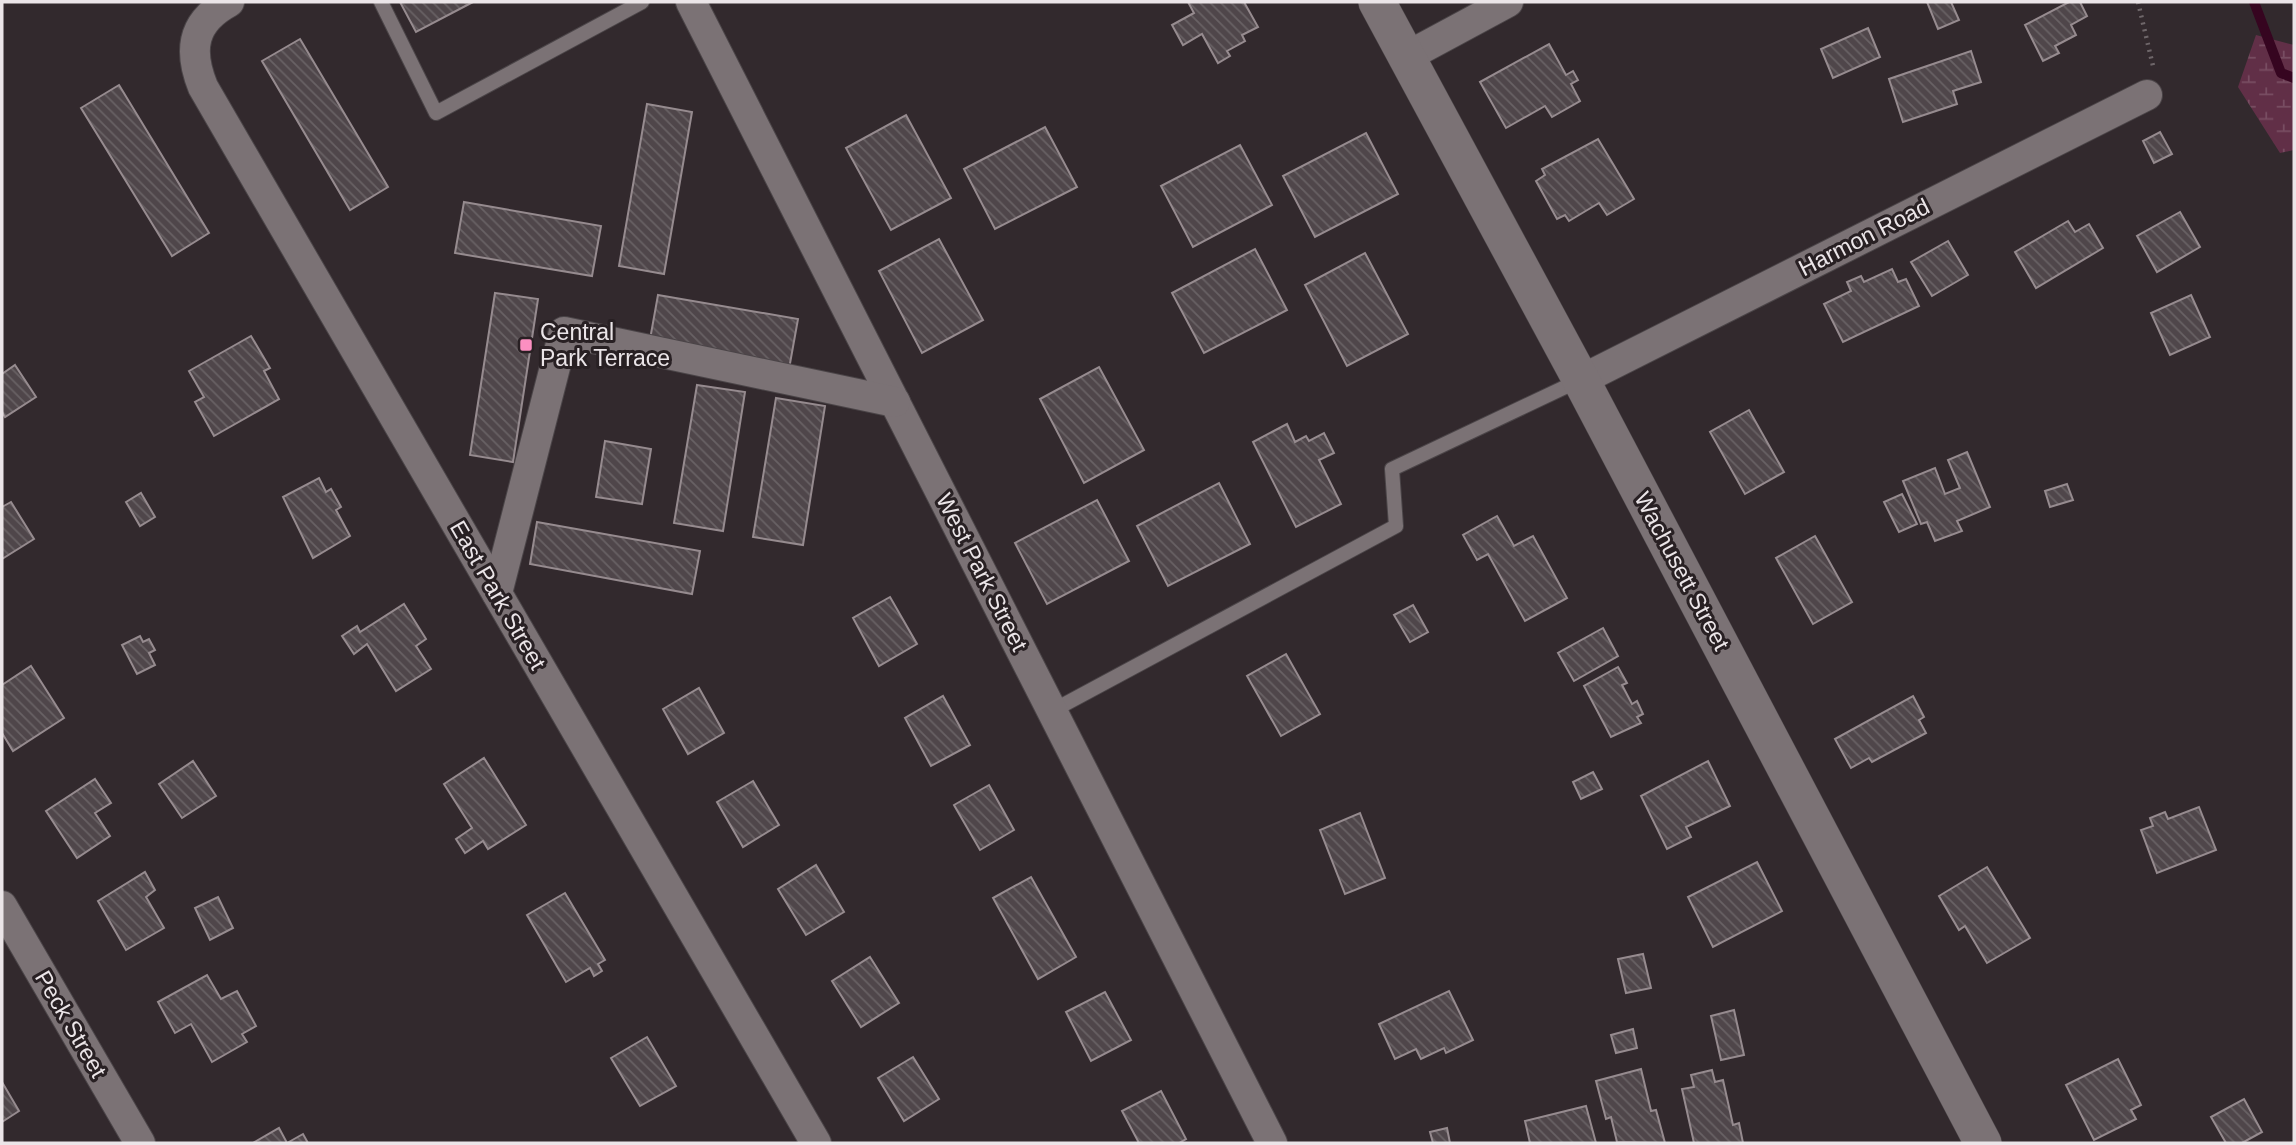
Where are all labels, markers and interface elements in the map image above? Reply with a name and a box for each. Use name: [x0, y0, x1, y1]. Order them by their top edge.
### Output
street label: Harmon Road: [1794, 193, 1934, 281]
place label: Central Park Terrace: [540, 319, 670, 371]
marker: Central Park Terrace: [518, 337, 534, 353]
street label: Wachusett Street: [1629, 487, 1735, 655]
street label: West Park Street: [931, 489, 1033, 656]
street label: East Park Street: [445, 516, 551, 675]
street label: Peck Street: [30, 966, 112, 1083]

